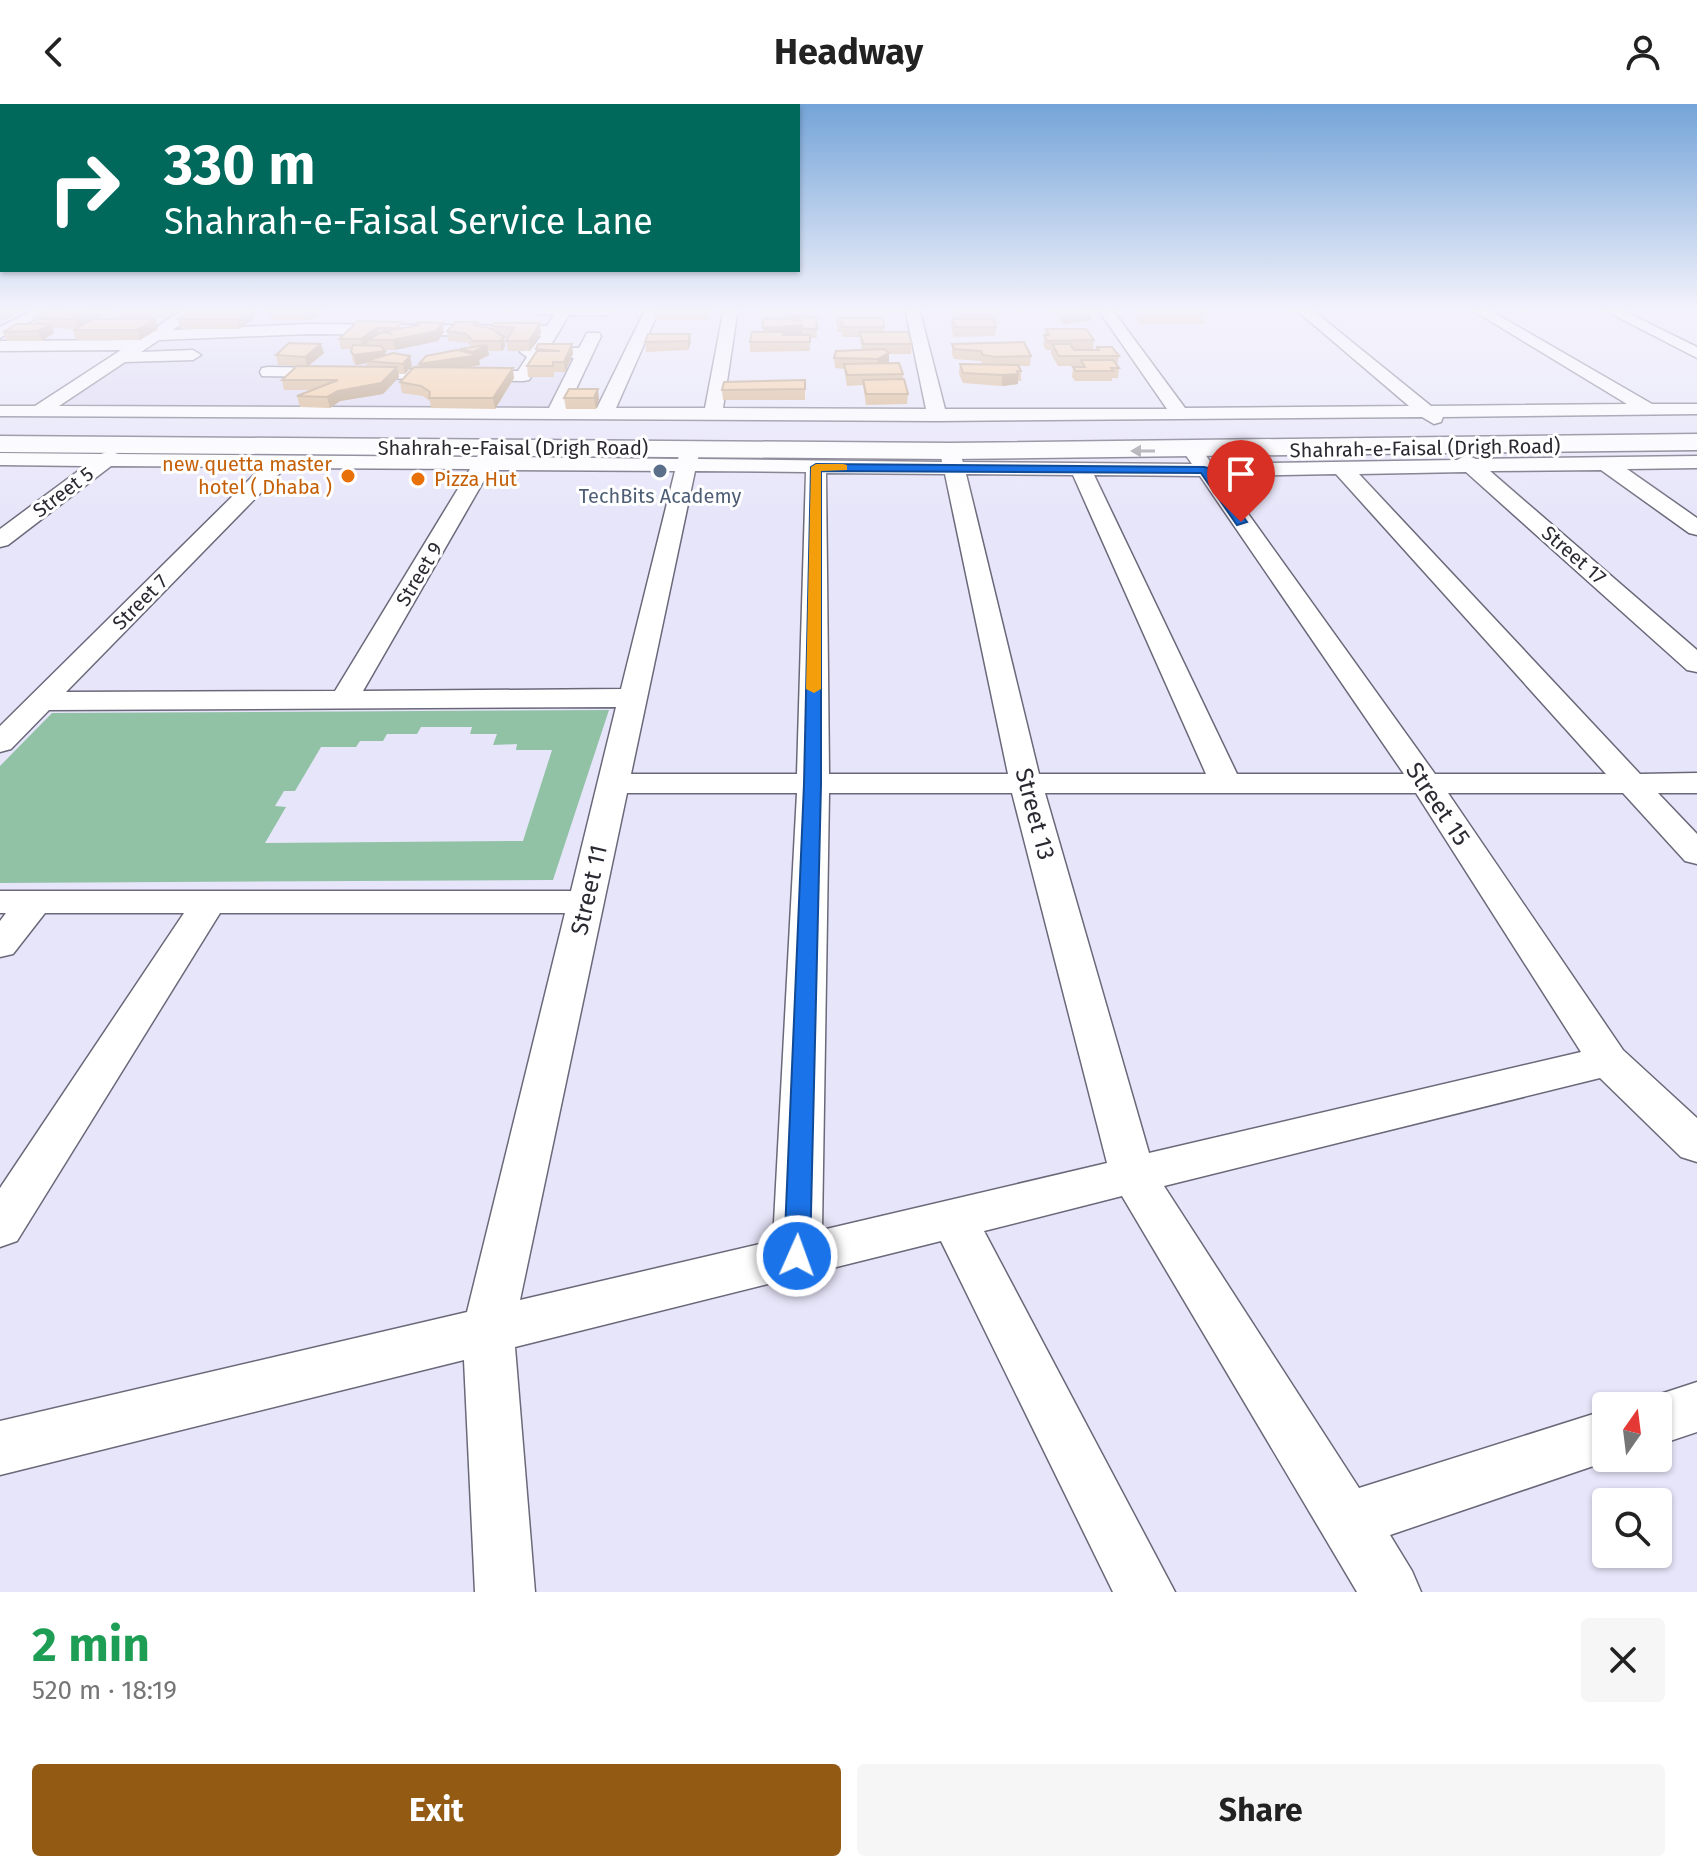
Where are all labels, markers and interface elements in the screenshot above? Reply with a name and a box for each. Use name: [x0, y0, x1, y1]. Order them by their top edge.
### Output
icon: back: [32, 30, 76, 74]
text: Headway: [774, 30, 923, 74]
icon: person: [1621, 30, 1665, 74]
text: 330 m: [164, 132, 316, 199]
icon: right: [32, 136, 136, 240]
text: Shahrah-e-Faisal Service Lane: [164, 200, 653, 244]
street label: Shahrah-e-Faisal (Drigh Road): [1289, 434, 1561, 462]
street label: Shahrah-e-Faisal (Drigh Road): [378, 436, 648, 460]
pin: [1207, 440, 1275, 522]
one-way arrow: [1130, 445, 1155, 457]
place label: new quetta master hotel ( Dhaba ): [162, 452, 332, 499]
icon: arrive: [1219, 452, 1263, 496]
street label: Street 5: [28, 461, 98, 523]
marker: TechBits Academy: [651, 462, 669, 480]
marker: new quetta master hotel ( Dhaba ): [339, 467, 357, 485]
place label: Pizza Hut: [434, 467, 518, 491]
marker: Pizza Hut: [409, 470, 427, 488]
place label: TechBits Academy: [579, 484, 741, 508]
street label: Street 17: [1537, 521, 1611, 589]
street label: Street 9: [391, 538, 447, 610]
street label: Street 7: [107, 569, 173, 635]
street label: Street 15: [1400, 757, 1476, 851]
street label: Street 13: [1009, 765, 1061, 863]
street label: Street 11: [565, 842, 613, 938]
position arrow: [755, 1214, 839, 1298]
north arrow: [1592, 1392, 1672, 1472]
map controls: [1592, 1392, 1672, 1568]
button: search: [1592, 1488, 1672, 1568]
text: 2 min: [32, 1616, 150, 1674]
button: close: [1581, 1618, 1665, 1702]
text: 520 m · 18:19: [32, 1675, 177, 1706]
button: Exit: [32, 1764, 841, 1856]
button: Share: [857, 1764, 1665, 1856]

